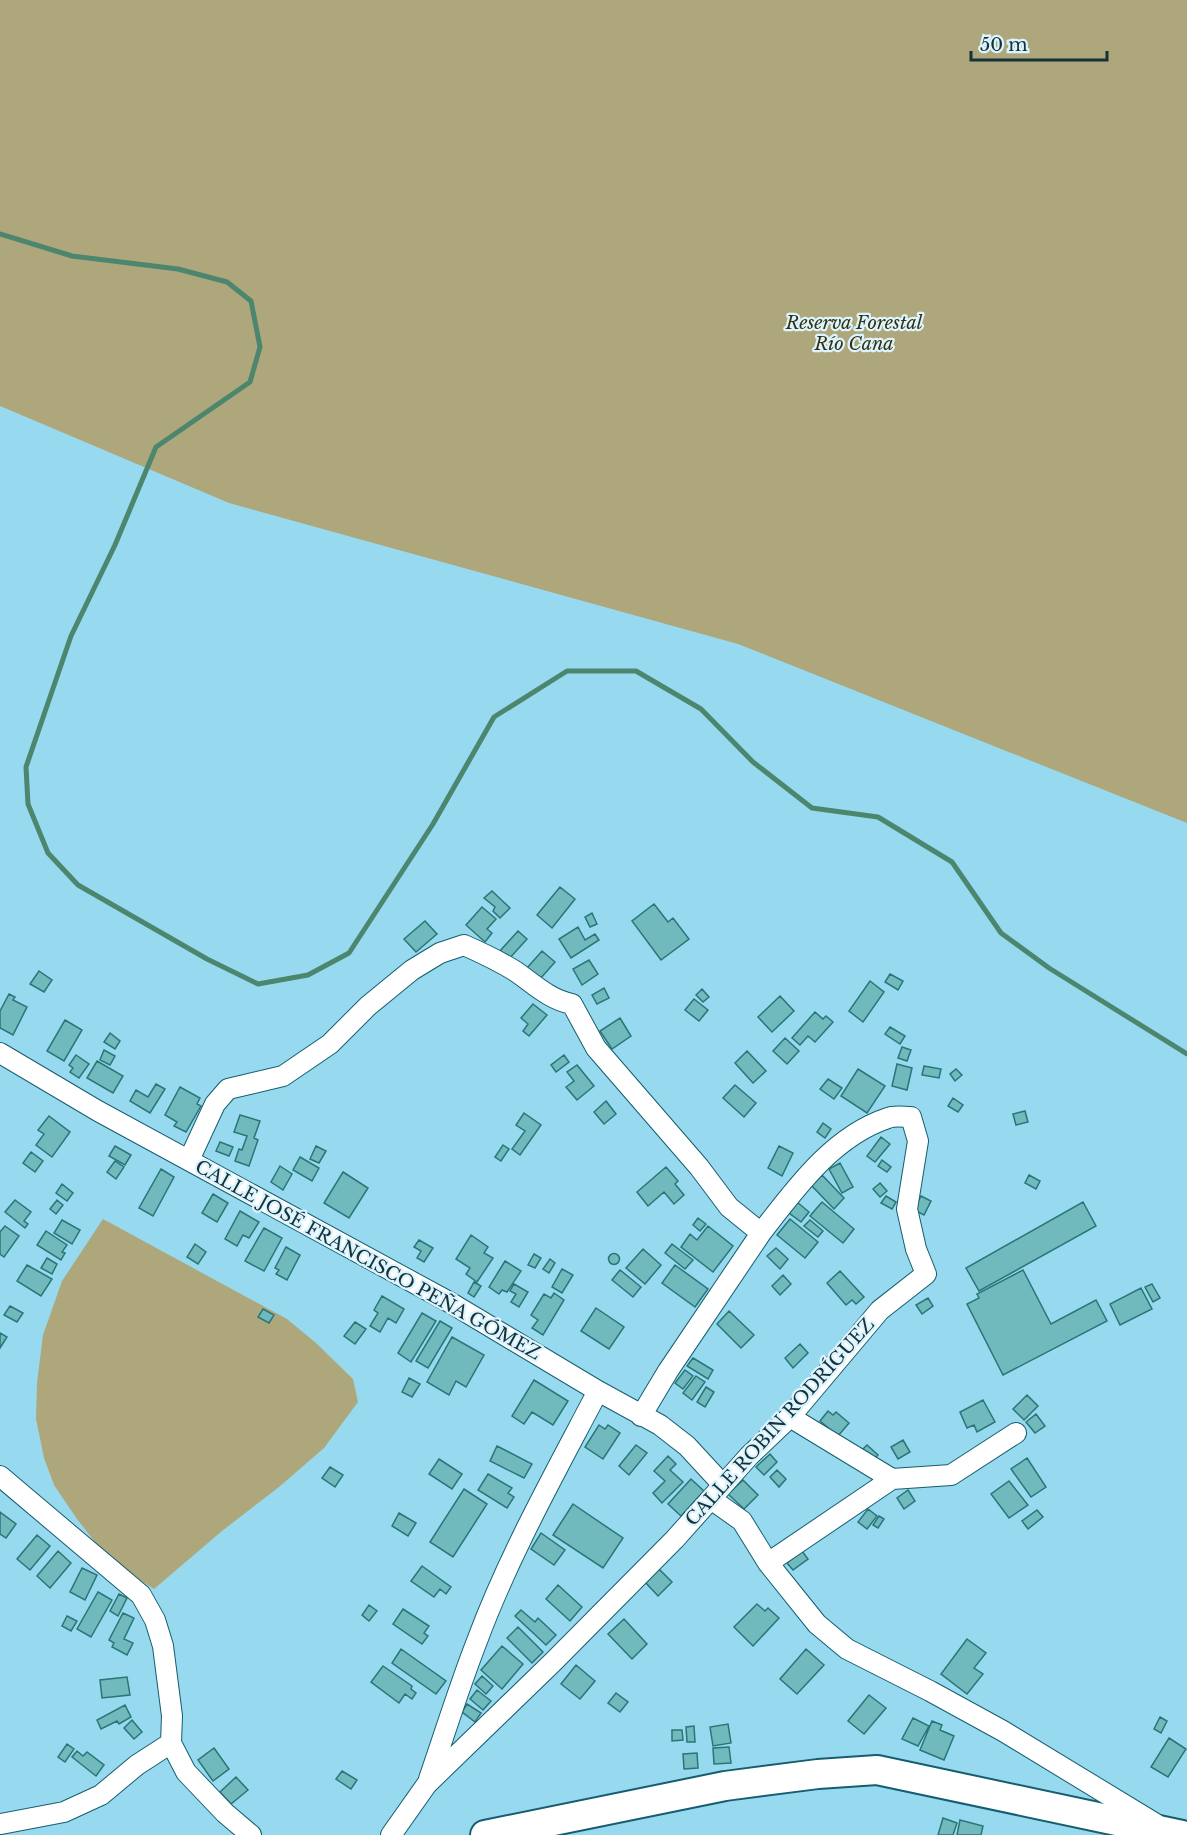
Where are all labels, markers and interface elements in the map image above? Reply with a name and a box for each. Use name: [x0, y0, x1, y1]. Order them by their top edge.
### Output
scale bar: [971, 24, 1108, 62]
text: 50 m: [980, 34, 1028, 56]
park label: Reserva Forestal Río Cana: [785, 312, 923, 355]
street label: CALLE JOSÉ FRANCISCO PEÑA GÓMEZ: [191, 1154, 546, 1365]
street label: CALLE ROBIN RODRÍGUEZ: [680, 1313, 879, 1530]

